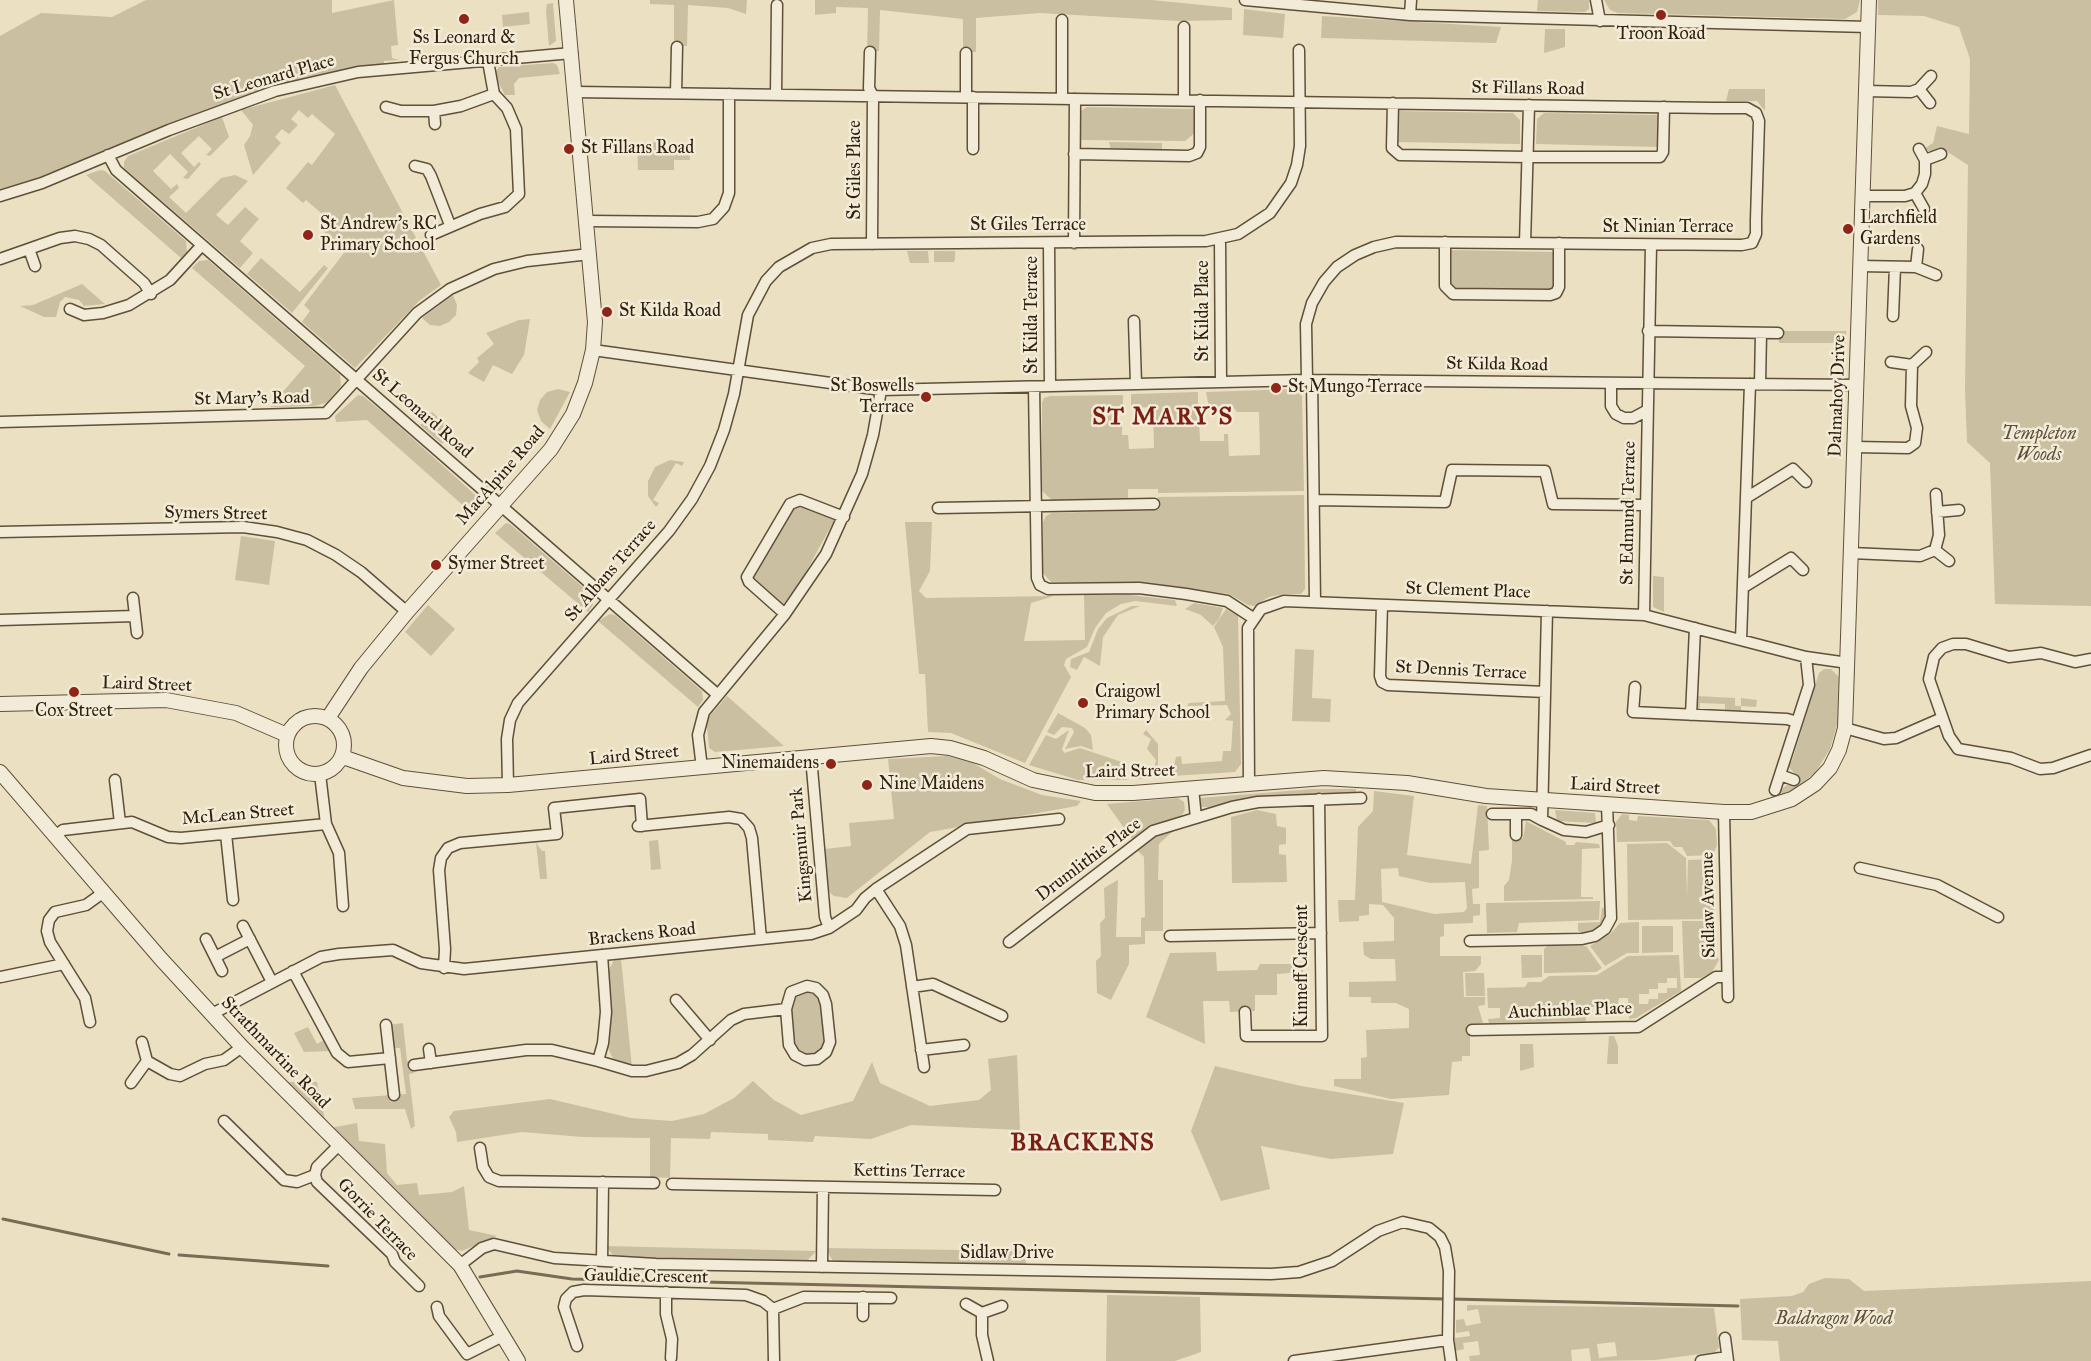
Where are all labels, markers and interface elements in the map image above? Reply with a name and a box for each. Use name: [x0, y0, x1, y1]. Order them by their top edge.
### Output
marker: Troon Road: [1654, 8, 1668, 22]
marker: Ss Leonard & Fergus Church: [457, 12, 471, 26]
place label: Troon Road: [1617, 24, 1705, 46]
place label: Ss Leonard & Fergus Church: [409, 28, 519, 70]
street label: St Leonard Place: [211, 50, 337, 106]
street label: St Fillans Road: [1471, 77, 1585, 101]
street label: St Giles Place: [845, 120, 867, 220]
place label: St Fillans Road: [581, 138, 694, 160]
marker: St Fillans Road: [562, 142, 576, 156]
place label: Larchfield Gardens: [1860, 208, 1937, 250]
place label: St Andrew's RC Primary School: [320, 214, 437, 256]
street label: St Giles Terrace: [970, 215, 1086, 237]
street label: St Ninian Terrace: [1602, 217, 1734, 239]
marker: Larchfield Gardens: [1841, 222, 1855, 236]
marker: St Andrew's RC Primary School: [301, 228, 315, 242]
street label: St Kilda Terrace: [1022, 256, 1044, 374]
street label: St Kilda Place: [1193, 260, 1215, 362]
place label: St Kilda Road: [619, 301, 721, 323]
marker: St Kilda Road: [600, 305, 614, 319]
street label: Dalmahoy Drive: [1825, 335, 1851, 457]
street label: St Kilda Road: [1446, 353, 1548, 377]
street label: St Leonard Road: [367, 365, 477, 463]
place label: St Boswells Terrace: [830, 376, 914, 418]
place label: St Mungo Terrace: [1288, 377, 1422, 399]
marker: St Mungo Terrace: [1269, 381, 1283, 395]
street label: St Mary's Road: [194, 387, 310, 411]
marker: St Boswells Terrace: [919, 390, 933, 404]
district label: ST MARY'S: [1092, 404, 1234, 432]
street label: MacAlpine Road: [452, 422, 550, 530]
park label: Templeton Woods: [2002, 424, 2076, 466]
street label: St Edmund Terrace: [1617, 441, 1641, 585]
street label: Symers Street: [164, 502, 268, 526]
street label: St Albans Terrace: [561, 515, 661, 627]
place label: Symer Street: [448, 554, 545, 576]
marker: Symer Street: [429, 558, 443, 572]
street label: St Clement Place: [1405, 578, 1531, 604]
street label: St Dennis Terrace: [1395, 657, 1527, 685]
street label: Laird Street: [102, 673, 192, 697]
place label: Craigowl Primary School: [1095, 682, 1210, 724]
marker: Cox Street: [67, 685, 81, 699]
marker: Craigowl Primary School: [1076, 696, 1090, 710]
place label: Cox Street: [35, 701, 113, 723]
street label: Laird Street: [588, 741, 680, 771]
place label: Ninemaidens: [721, 753, 819, 775]
marker: Ninemaidens: [824, 757, 838, 771]
street label: Laird Street: [1085, 760, 1175, 784]
place label: Nine Maidens: [879, 774, 984, 796]
street label: Laird Street: [1569, 774, 1661, 800]
marker: Nine Maidens: [860, 778, 874, 792]
street label: Kingsmuir Park: [786, 787, 818, 903]
street label: McLean Street: [181, 799, 295, 831]
street label: Drumlithie Place: [1032, 813, 1146, 907]
street label: Sidlaw Avenue: [1697, 852, 1721, 958]
street label: Kinneff Crescent: [1292, 904, 1314, 1028]
street label: Brackens Road: [587, 919, 697, 951]
street label: Strathmartine Road: [216, 992, 334, 1114]
street label: Auchinblae Place: [1508, 998, 1632, 1024]
district label: BRACKENS: [1011, 1130, 1155, 1158]
street label: Kettins Terrace: [853, 1160, 965, 1184]
street label: Gorrie Terrace: [332, 1174, 422, 1266]
street label: Sidlaw Drive: [960, 1243, 1054, 1265]
street label: Gauldie Crescent: [584, 1265, 708, 1289]
park label: Baldragon Wood: [1775, 1309, 1893, 1331]

